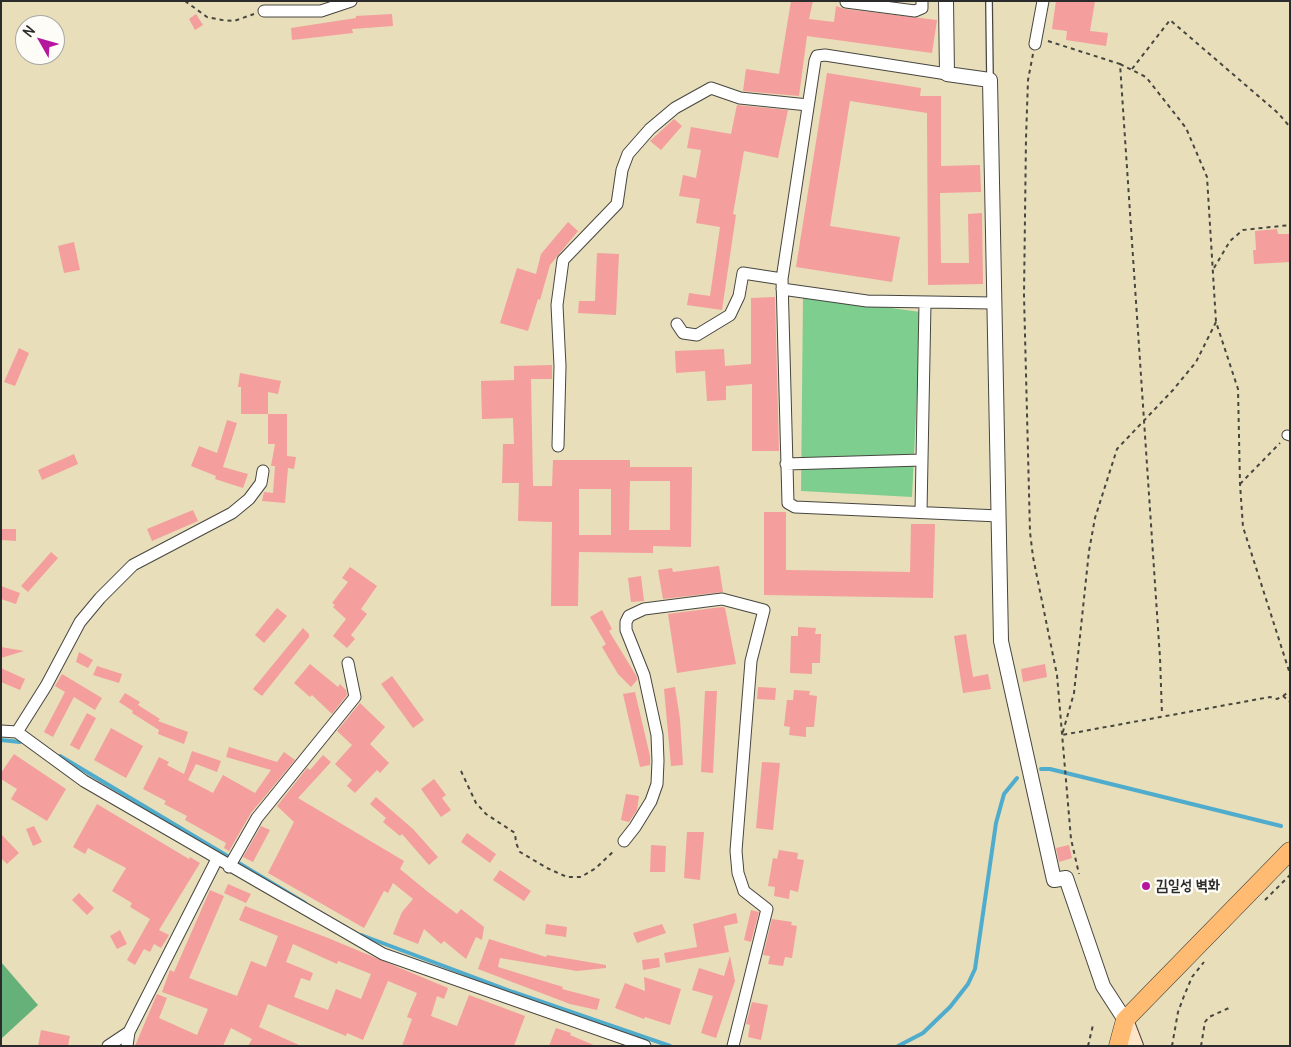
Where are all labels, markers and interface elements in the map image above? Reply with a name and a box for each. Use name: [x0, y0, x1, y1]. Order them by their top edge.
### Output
north arrow: [15, 15, 65, 65]
text: N: [19, 22, 39, 41]
place label: 김일성 벽화: [1156, 877, 1220, 895]
marker: 김일성 벽화: [1140, 880, 1152, 892]

